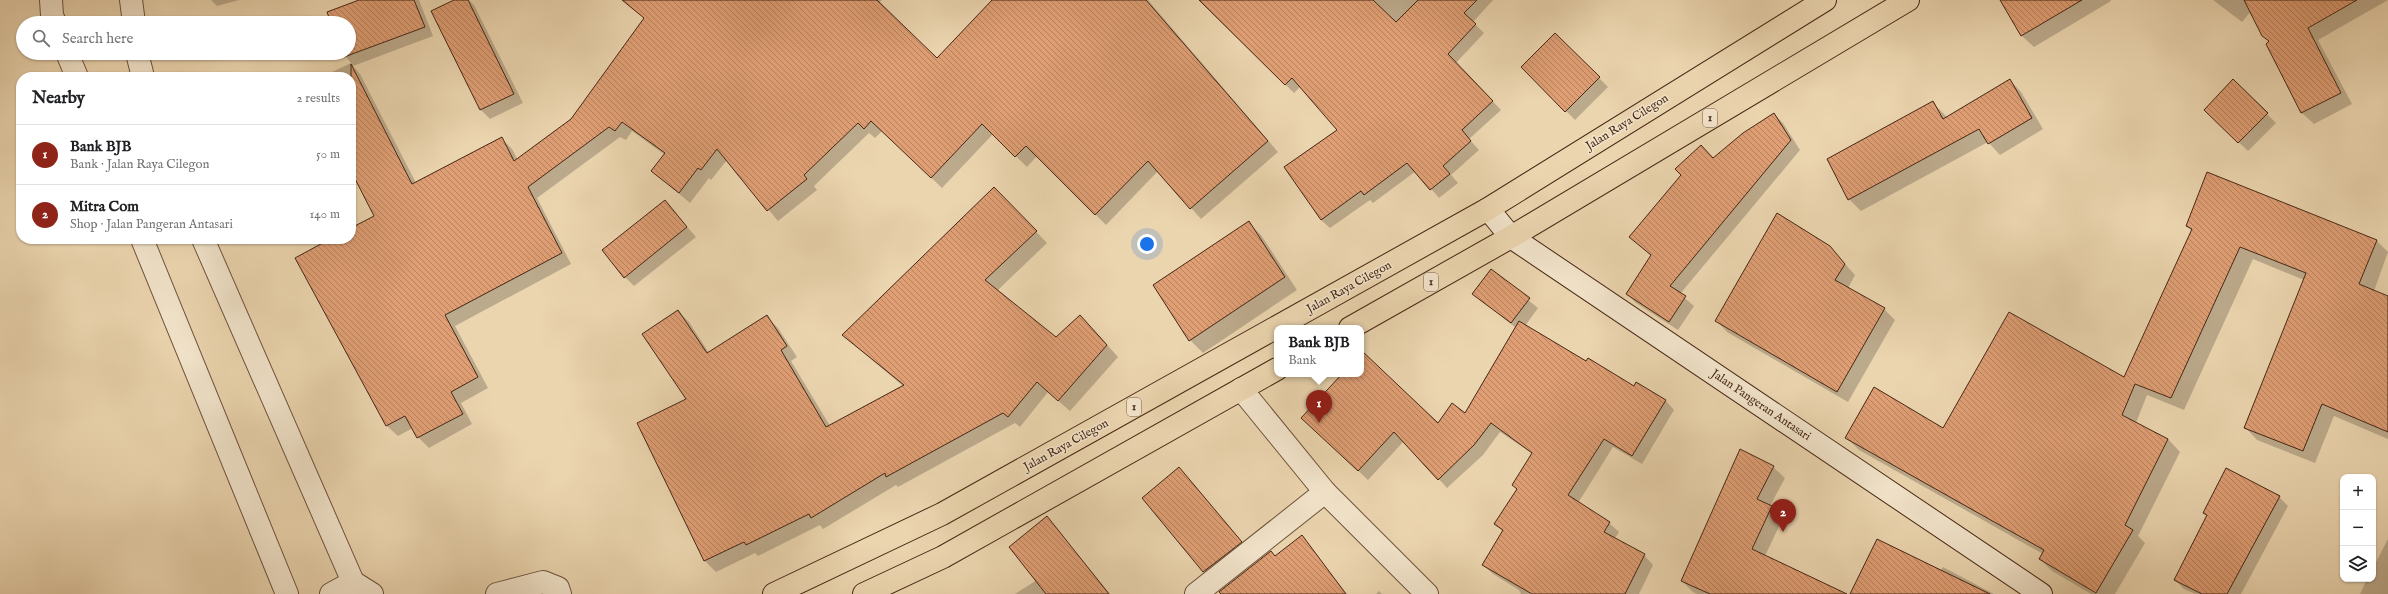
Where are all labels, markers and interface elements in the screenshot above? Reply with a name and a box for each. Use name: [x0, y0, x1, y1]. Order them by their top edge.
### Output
search box: [16, 16, 356, 60]
icon: search: [30, 27, 52, 49]
text: Search here: [62, 29, 133, 48]
text: Nearby: [32, 88, 85, 109]
text: 2 results: [296, 90, 340, 107]
street label: Jalan Raya Cilegon: [1581, 90, 1672, 155]
road number: 1: [1703, 109, 1717, 127]
text: Bank BJB: [70, 137, 131, 156]
text: 1: [43, 146, 47, 163]
text: 50 m: [316, 146, 340, 163]
text: Bank · Jalan Raya Cilegon: [70, 156, 209, 173]
text: Mitra Com: [70, 197, 139, 216]
text: 2: [42, 206, 48, 223]
text: 140 m: [310, 206, 340, 223]
text: Shop · Jalan Pangeran Antasari: [70, 216, 233, 233]
your location: [1137, 234, 1157, 254]
street label: Jalan Raya Cilegon: [1302, 257, 1395, 318]
road number: 1: [1424, 273, 1438, 291]
popup: [1274, 325, 1364, 377]
text: Bank BJB: [1288, 333, 1350, 352]
text: Bank: [1288, 352, 1316, 369]
street label: Jalan Pangeran Antasari: [1706, 365, 1814, 445]
pin: 1: [1306, 390, 1332, 423]
road number: 1: [1127, 398, 1141, 416]
street label: Jalan Raya Cilegon: [1019, 415, 1112, 476]
map controls: [2340, 474, 2376, 582]
button: +: [2340, 474, 2376, 510]
pin: 2: [1770, 499, 1796, 532]
button: −: [2340, 510, 2376, 546]
button: layers: [2340, 546, 2376, 582]

